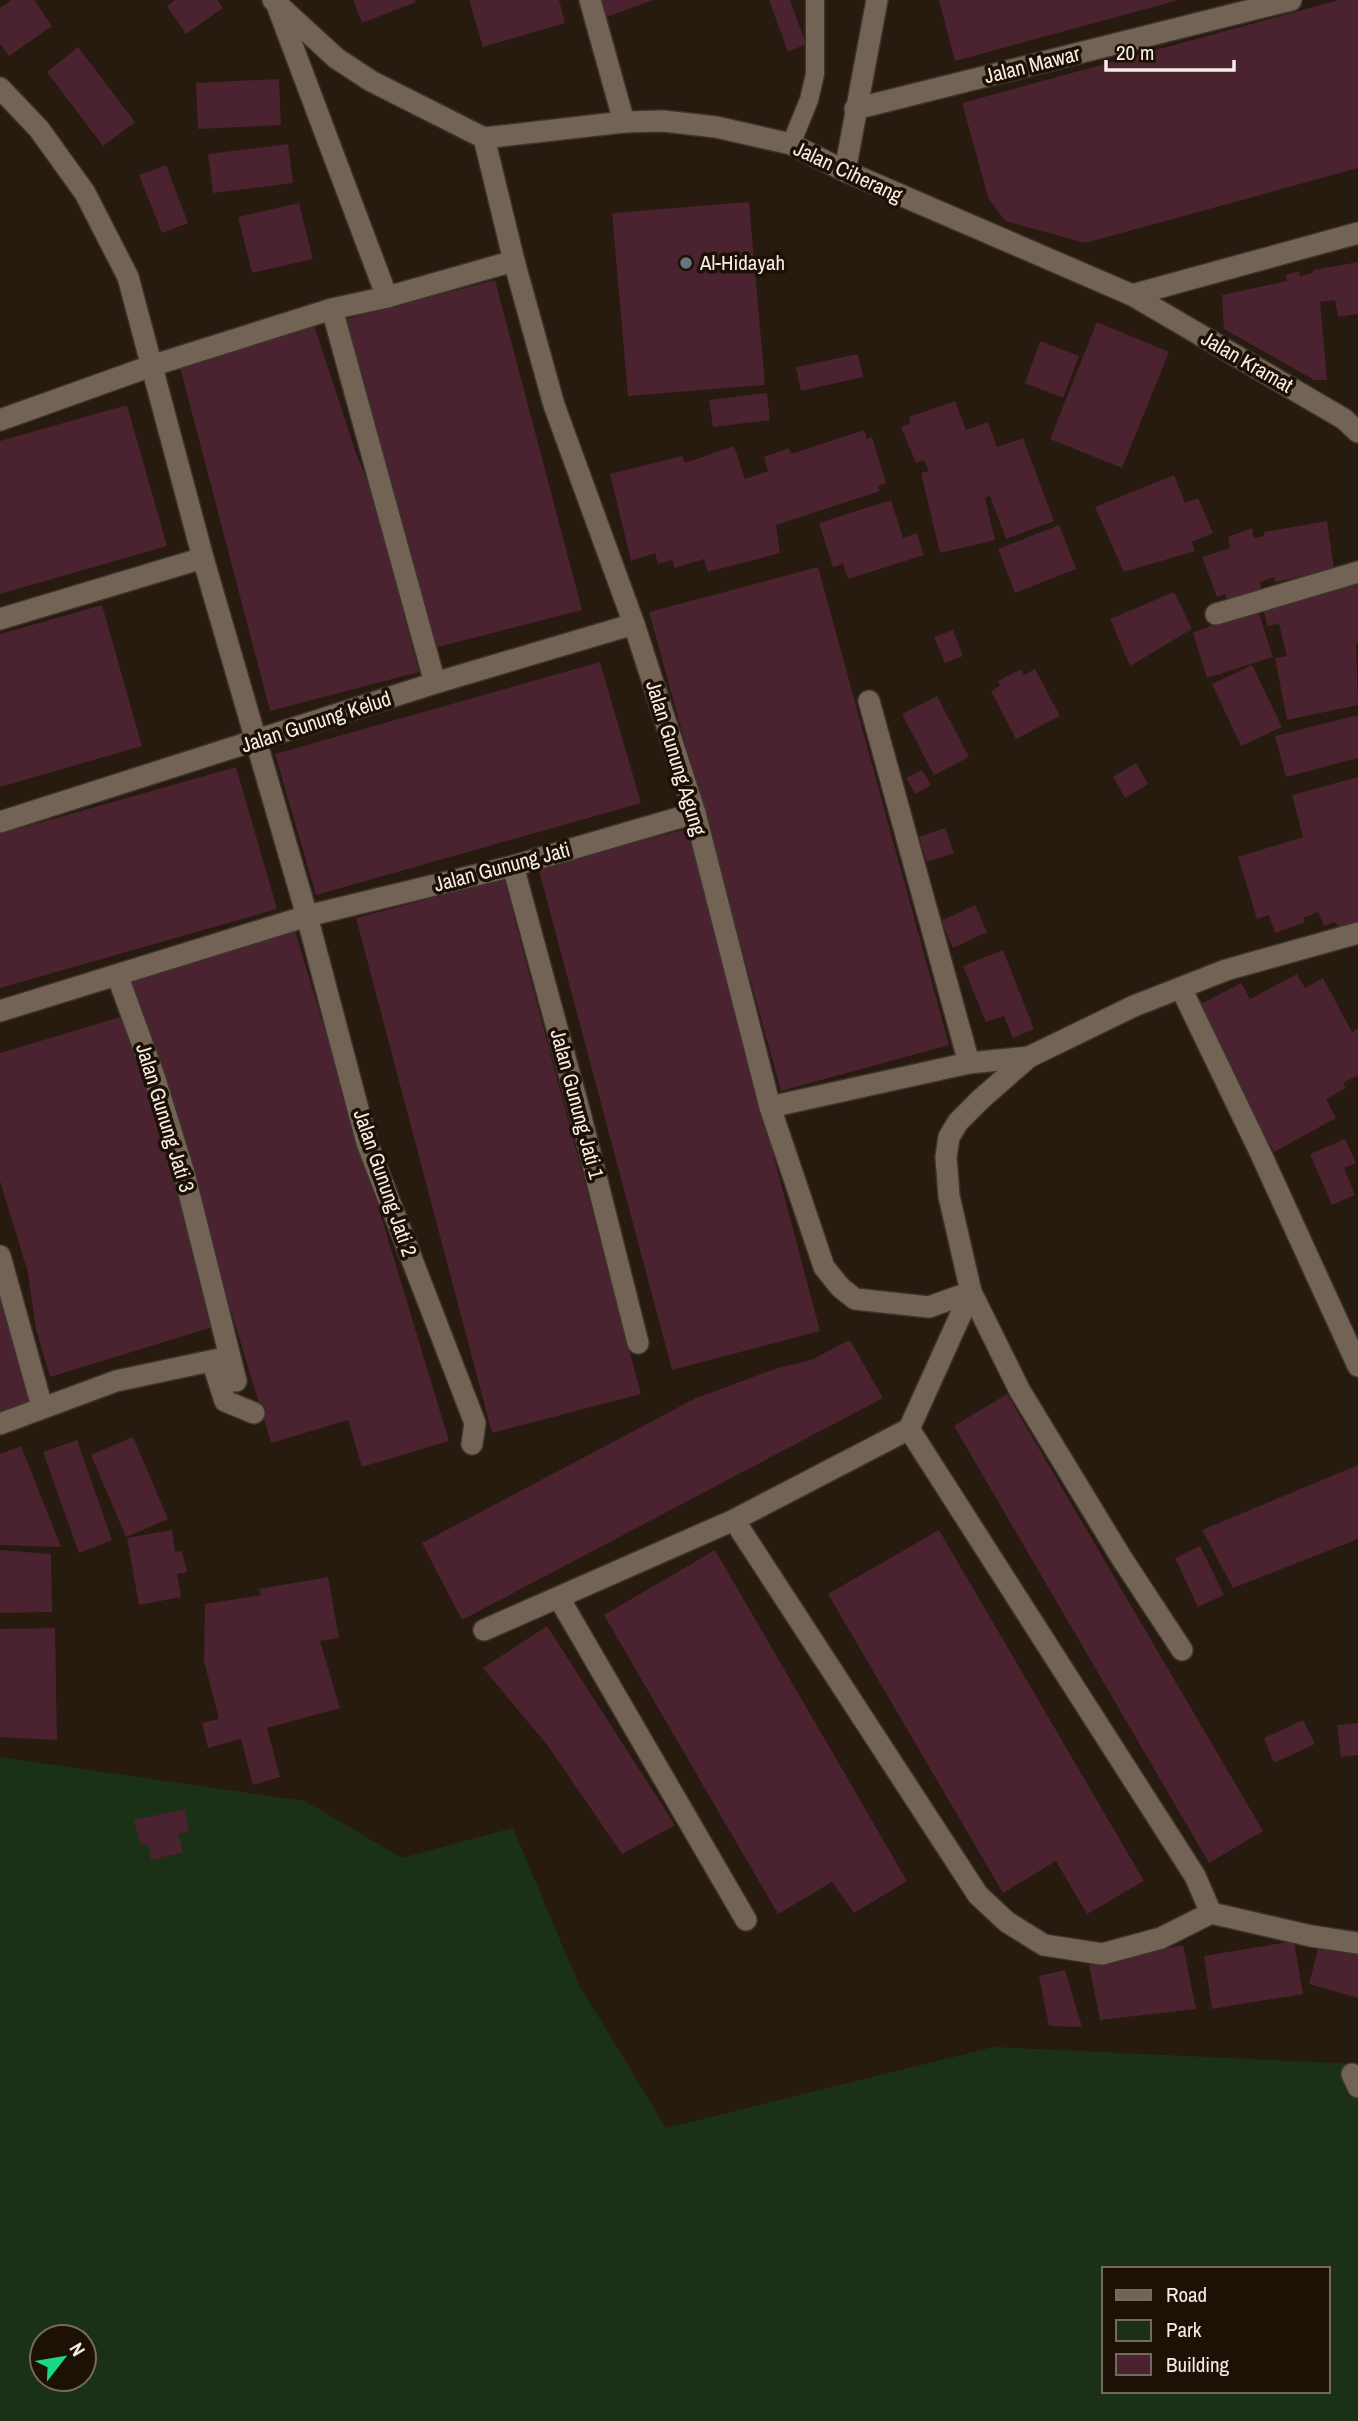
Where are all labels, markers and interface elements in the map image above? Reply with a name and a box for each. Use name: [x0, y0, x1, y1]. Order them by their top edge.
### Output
scale bar: [1106, 28, 1234, 72]
text: 20 m: [1116, 38, 1154, 67]
street label: Jalan Mawar: [981, 39, 1083, 90]
street label: Jalan Ciherang: [789, 134, 908, 210]
place label: Al-Hidayah: [699, 248, 785, 277]
marker: Al-Hidayah: [678, 255, 694, 271]
street label: Jalan Kramat: [1196, 324, 1299, 400]
street label: Jalan Gunung Agung: [639, 677, 714, 839]
street label: Jalan Gunung Kelud: [237, 684, 395, 759]
street label: Jalan Gunung Jati: [431, 834, 573, 899]
street label: Jalan Gunung Jati 1: [544, 1026, 612, 1182]
street label: Jalan Gunung Jati 3: [129, 1040, 202, 1196]
street label: Jalan Gunung Jati 2: [347, 1105, 424, 1260]
legend: [1102, 2267, 1330, 2393]
text: Road: [1166, 2280, 1207, 2309]
text: Park: [1166, 2315, 1202, 2344]
north arrow: [28, 2323, 98, 2393]
text: N: [64, 2338, 92, 2361]
text: Building: [1166, 2350, 1230, 2379]

